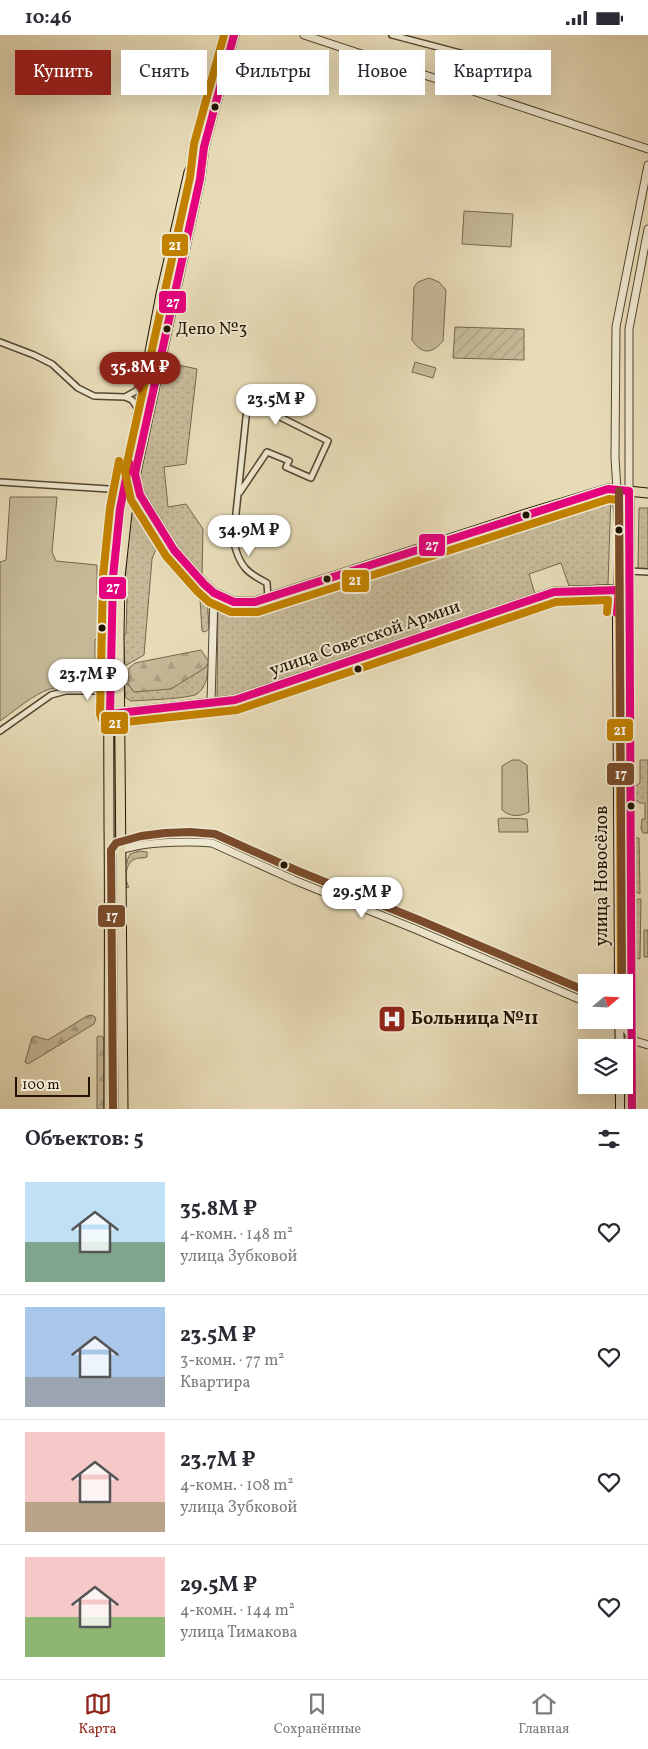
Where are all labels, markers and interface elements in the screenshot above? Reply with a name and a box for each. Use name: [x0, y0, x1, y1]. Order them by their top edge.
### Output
text: 10:46: [25, 5, 72, 31]
chip: Купить: [15, 50, 111, 95]
chip: Снять: [121, 50, 207, 95]
chip: Фильтры: [217, 50, 329, 95]
chip: Новое: [339, 50, 425, 95]
chip: Квартира: [435, 50, 551, 95]
unlabelled marker: [210, 102, 220, 112]
line badge: 21: [161, 233, 189, 257]
text: 21: [169, 237, 181, 256]
line badge: 27: [158, 290, 187, 314]
text: 27: [166, 294, 180, 313]
place label: Депо №3: [176, 318, 247, 341]
marker: Депо №3: [162, 324, 172, 334]
pin: 35.8M ₽: [94, 351, 186, 394]
text: 35.8M ₽: [111, 357, 169, 379]
pin: 23.5M ₽: [230, 383, 322, 426]
text: 23.5M ₽: [247, 389, 305, 411]
unlabelled marker: [521, 510, 531, 520]
pin: 34.9M ₽: [203, 515, 295, 557]
text: 34.9M ₽: [219, 520, 279, 542]
unlabelled marker: [614, 525, 624, 535]
line badge: 27: [418, 533, 446, 557]
text: 27: [425, 537, 439, 556]
line badge: 21: [341, 569, 370, 593]
text: 21: [349, 572, 361, 591]
unlabelled marker: [322, 574, 332, 584]
line badge: 27: [98, 576, 127, 600]
text: 27: [106, 579, 120, 598]
street label: улица Советской Армии: [266, 595, 464, 683]
unlabelled marker: [97, 623, 107, 633]
pin: 23.7M ₽: [42, 659, 134, 701]
text: 23.7M ₽: [59, 664, 117, 686]
unlabelled marker: [353, 664, 363, 674]
line badge: 21: [100, 711, 129, 735]
text: 21: [109, 715, 121, 734]
line badge: 21: [606, 718, 634, 742]
text: 21: [614, 722, 626, 741]
line badge: 17: [606, 762, 635, 786]
text: 17: [615, 766, 627, 785]
unlabelled marker: [626, 801, 636, 811]
street label: улица Новосёлов: [590, 806, 615, 946]
unlabelled marker: [279, 860, 289, 870]
pin: 29.5M ₽: [316, 877, 408, 919]
text: 29.5M ₽: [333, 882, 391, 904]
line badge: 17: [97, 904, 126, 928]
text: 17: [106, 908, 118, 927]
north arrow: [578, 974, 632, 1029]
map controls: [578, 974, 633, 1094]
hospital icon: Больница №11: [377, 1004, 407, 1034]
place label: Больница №11: [411, 1007, 538, 1032]
button: layers: [578, 1039, 633, 1094]
scale bar: [15, 1074, 90, 1097]
text: 100 m: [22, 1076, 60, 1095]
text: Объектов: 5: [25, 1125, 144, 1154]
icon: filters: [595, 1125, 623, 1153]
text: 35.8M ₽: [180, 1195, 257, 1224]
icon: home: [65, 1202, 125, 1262]
icon: heart: [595, 1218, 623, 1246]
text: 4-комн. · 148 m²: [180, 1224, 293, 1246]
text: улица Зубковой: [180, 1246, 297, 1268]
text: 23.5M ₽: [180, 1321, 256, 1350]
icon: home: [65, 1327, 125, 1387]
icon: heart: [595, 1343, 623, 1371]
text: 3-комн. · 77 m²: [180, 1350, 284, 1372]
text: Квартира: [180, 1372, 250, 1394]
text: 23.7M ₽: [180, 1446, 256, 1475]
icon: home: [65, 1452, 125, 1512]
icon: heart: [595, 1468, 623, 1496]
text: 4-комн. · 108 m²: [180, 1475, 293, 1497]
text: улица Зубковой: [180, 1497, 297, 1519]
text: 29.5M ₽: [180, 1571, 257, 1600]
icon: home: [65, 1577, 125, 1637]
icon: heart: [595, 1593, 623, 1621]
text: 4-комн. · 144 m²: [180, 1600, 295, 1622]
text: улица Тимакова: [180, 1622, 298, 1644]
tab: Карта: [79, 1690, 117, 1739]
tab: Сохранённые: [274, 1690, 361, 1739]
tab: Главная: [518, 1690, 569, 1739]

